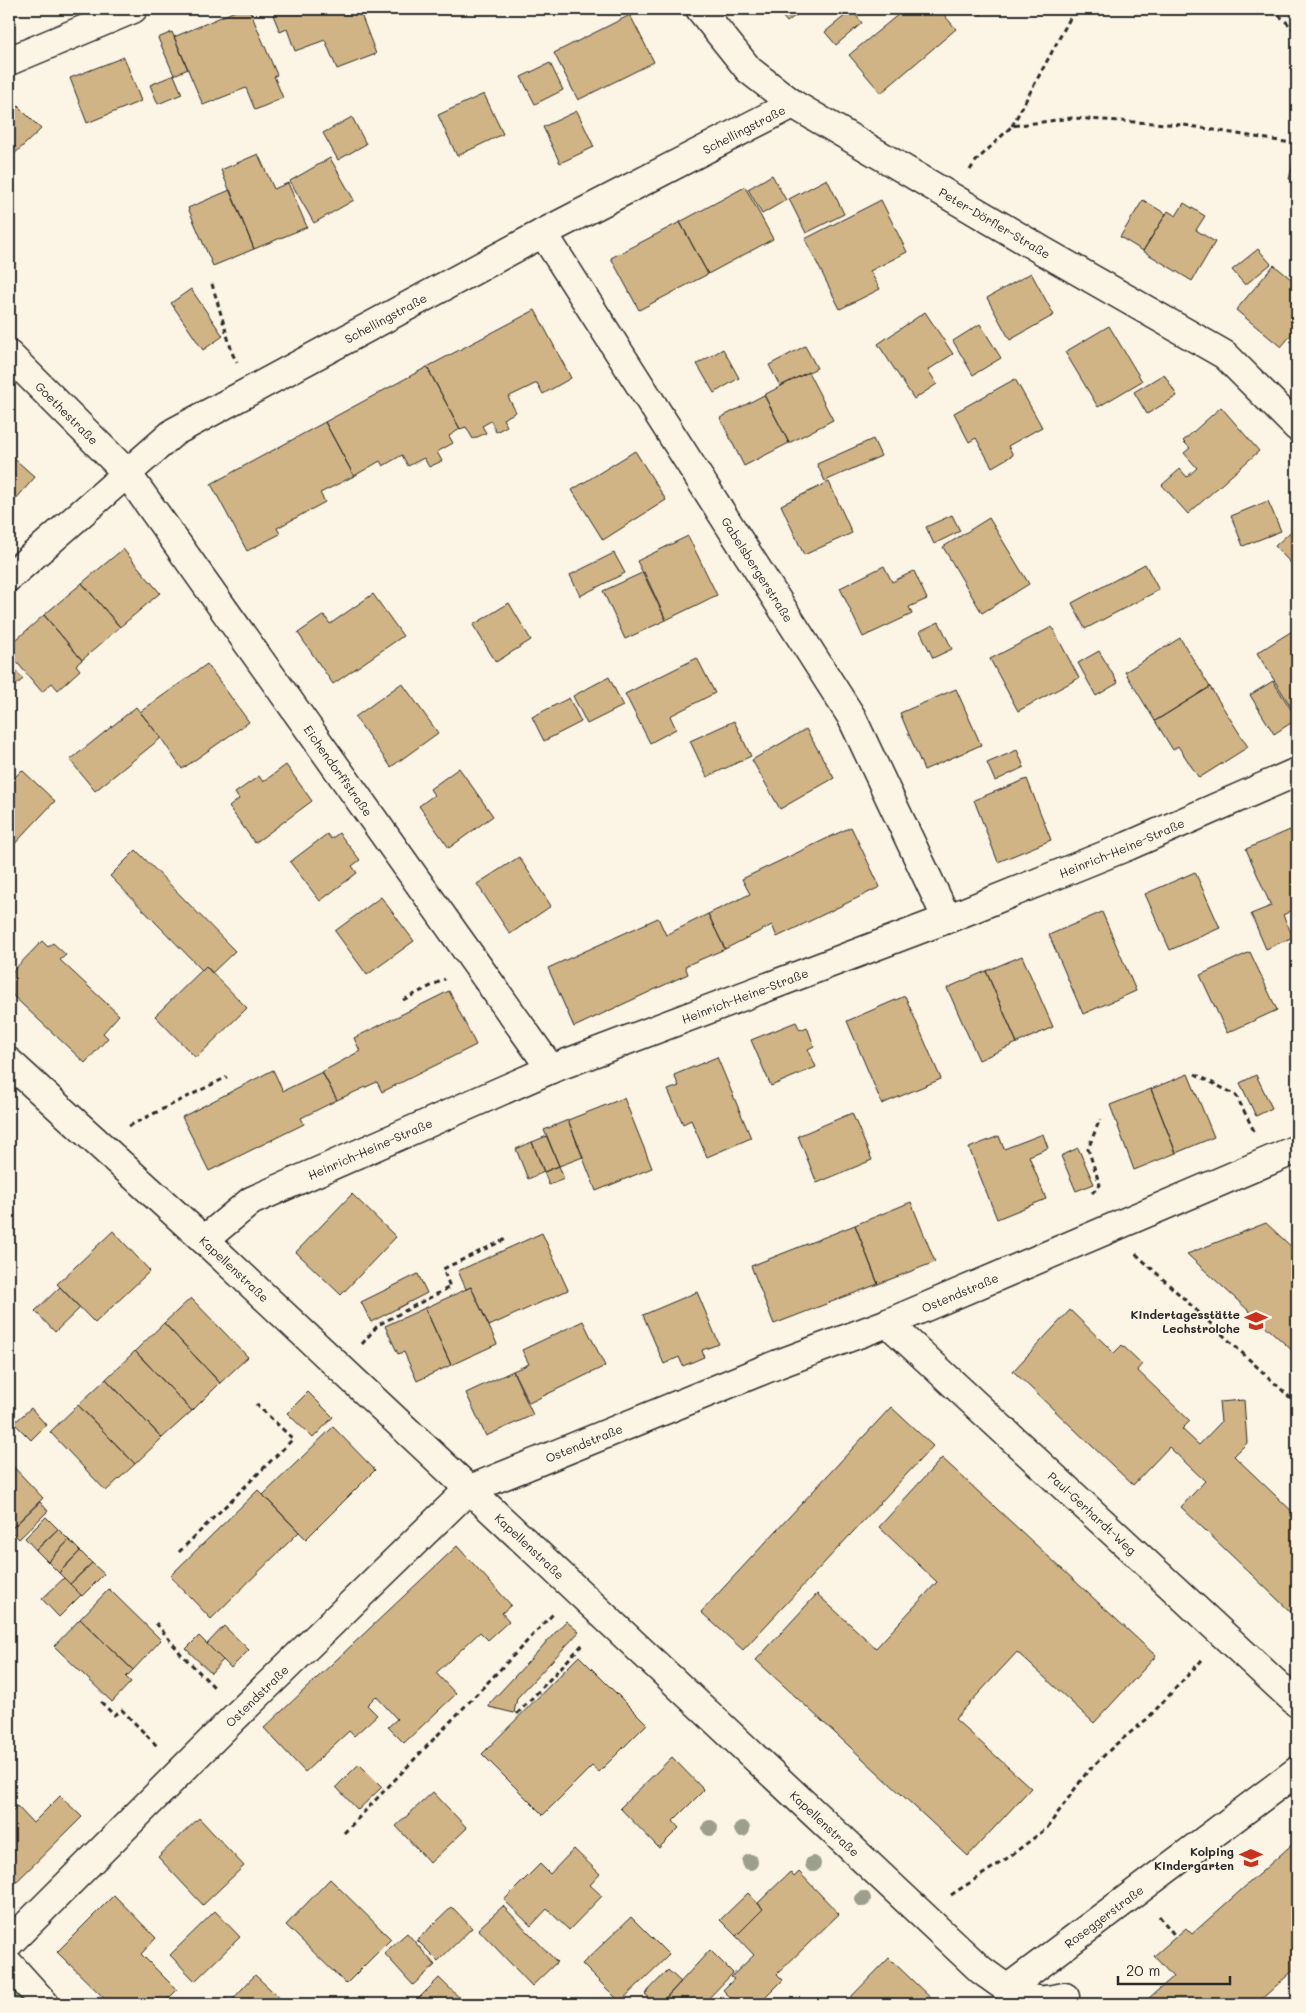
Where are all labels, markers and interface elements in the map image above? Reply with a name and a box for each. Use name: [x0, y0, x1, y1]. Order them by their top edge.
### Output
street label: Schellingstraße: [700, 101, 788, 157]
street label: Peter-Dörfler-Straße: [936, 184, 1054, 262]
street label: Schellingstraße: [342, 289, 429, 347]
street label: Goethestraße: [32, 378, 102, 448]
street label: Gabelsbergerstraße: [718, 514, 797, 625]
street label: Eichendorffstraße: [301, 722, 376, 819]
street label: Heinrich-Heine-Straße: [1057, 814, 1187, 881]
street label: Heinrich-Heine-Straße: [679, 964, 810, 1027]
street label: Heinrich-Heine-Straße: [305, 1114, 435, 1183]
street label: Kapellenstraße: [197, 1232, 273, 1305]
street label: Ostendstraße: [919, 1269, 1001, 1316]
place label: Kindertagesstätte Lechstrolche: [1131, 1306, 1240, 1336]
school or university icon: Kindertagesstätte Lechstrolche: [1243, 1308, 1269, 1334]
street label: Ostendstraße: [543, 1420, 625, 1466]
street label: Paul-Gerhardt-Weg: [1045, 1468, 1140, 1558]
street label: Kapellenstraße: [492, 1510, 568, 1583]
street label: Ostendstraße: [222, 1661, 292, 1730]
street label: Kapellenstraße: [787, 1787, 863, 1860]
place label: Kolping Kindergarten: [1154, 1843, 1234, 1873]
school or university icon: Kolping Kindergarten: [1238, 1845, 1264, 1871]
street label: Roseggerstraße: [1061, 1881, 1147, 1951]
scale bar: [1118, 1953, 1231, 1985]
text: 20 m: [1126, 1960, 1160, 1980]

